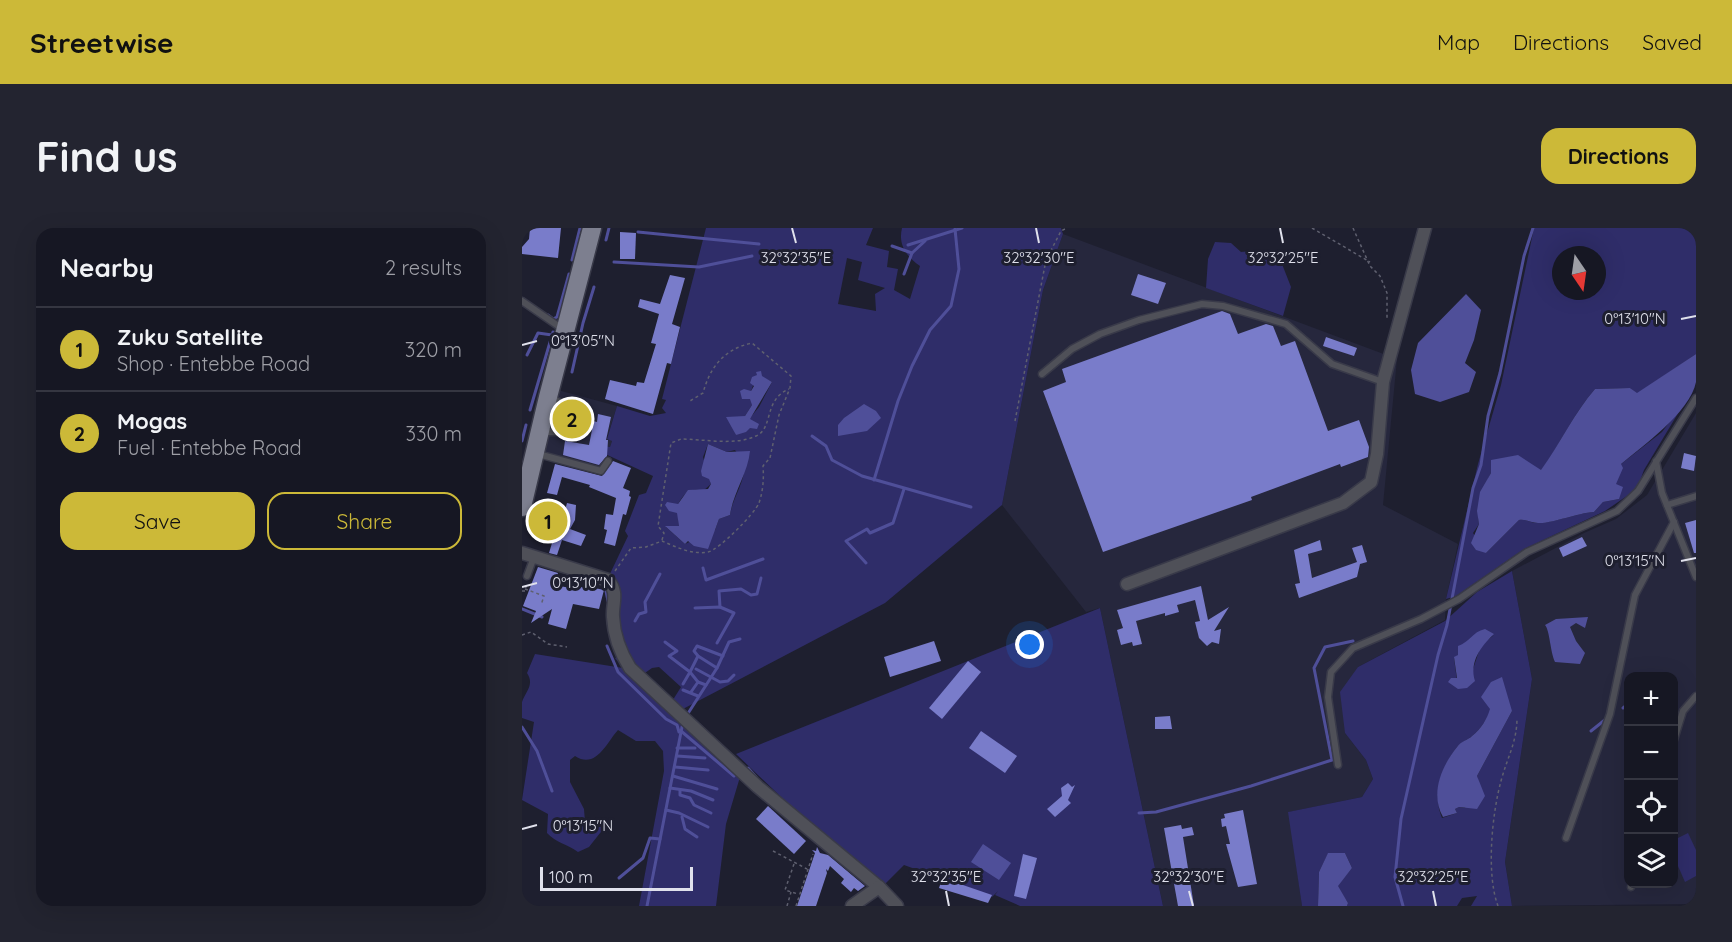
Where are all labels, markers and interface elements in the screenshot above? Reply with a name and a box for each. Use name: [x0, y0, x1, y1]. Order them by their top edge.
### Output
text: Streetwise: [30, 25, 173, 60]
text: Map: [1437, 29, 1480, 55]
text: Directions: [1513, 29, 1609, 55]
text: Saved: [1642, 29, 1702, 55]
button: Directions: [1541, 128, 1696, 184]
text: Find us: [36, 130, 178, 183]
north arrow: [1552, 246, 1606, 300]
text: 32°32'35"E: [761, 248, 831, 267]
text: 32°32'30"E: [1003, 248, 1075, 267]
text: 32°32'25"E: [1248, 248, 1318, 267]
text: Nearby: [60, 251, 154, 284]
text: 2 results: [385, 255, 462, 280]
text: 0°13'10"N: [1604, 309, 1666, 328]
text: Zuku Satellite: [117, 323, 263, 351]
text: 0°13'05"N: [551, 331, 615, 350]
text: 1: [76, 337, 83, 362]
text: 320 m: [405, 337, 462, 362]
text: Shop · Entebbe Road: [117, 351, 310, 376]
pin: 2: [553, 396, 592, 441]
text: Mogas: [117, 407, 187, 435]
text: 2: [74, 421, 85, 446]
text: 330 m: [405, 421, 462, 446]
text: Fuel · Entebbe Road: [117, 435, 302, 460]
button: Save: [60, 492, 255, 550]
button: Share: [267, 492, 462, 550]
pin: 1: [528, 498, 568, 544]
text: 0°13'15"N: [1605, 551, 1665, 570]
text: 0°13'10"N: [552, 573, 614, 592]
your location: [1015, 630, 1044, 659]
map controls: [1624, 672, 1678, 888]
button: +: [1624, 672, 1678, 726]
button: −: [1624, 726, 1678, 780]
button: locate: [1624, 780, 1678, 834]
text: 0°13'15"N: [553, 816, 613, 835]
button: layers: [1624, 834, 1678, 888]
scale bar: [540, 864, 693, 892]
text: 100 m: [549, 867, 593, 887]
text: 32°32'35"E: [911, 867, 981, 886]
text: 32°32'30"E: [1153, 867, 1225, 886]
text: 32°32'25"E: [1398, 867, 1468, 886]

